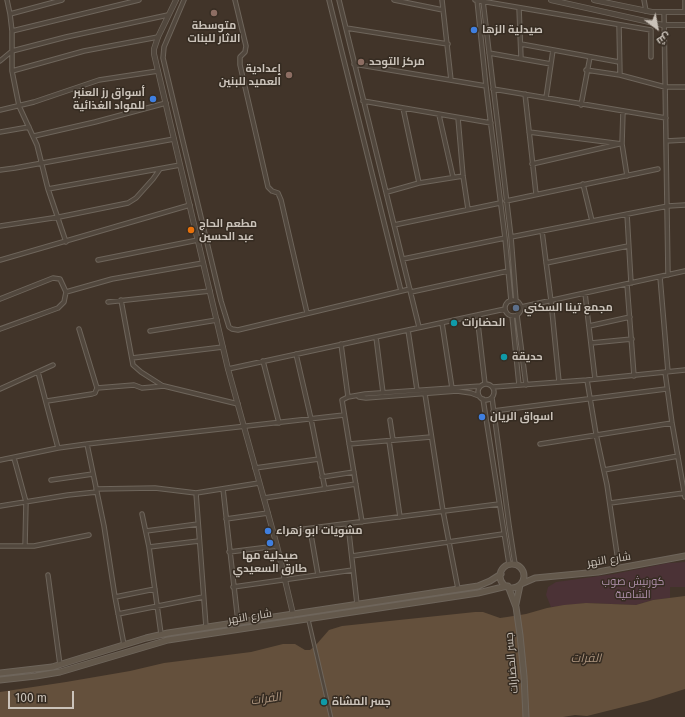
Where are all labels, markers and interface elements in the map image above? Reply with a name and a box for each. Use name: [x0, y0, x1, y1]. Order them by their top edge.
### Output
marker: متوسطة الاثار للبنات: [209, 8, 219, 18]
north arrow: [637, 8, 677, 48]
place label: متوسطة الاثار للبنات: [188, 19, 240, 45]
place label: صيدلية الزها: [482, 23, 543, 37]
marker: صيدلية الزها: [469, 25, 479, 35]
text: ش: [654, 29, 673, 48]
place label: مركز التوحد: [369, 55, 425, 69]
marker: مركز التوحد: [356, 57, 366, 67]
place label: إعدادية العميد للبنين: [219, 62, 281, 88]
marker: إعدادية العميد للبنين: [284, 70, 294, 80]
place label: أسواق رز العنبر للمواد الغذائية: [73, 86, 145, 112]
marker: أسواق رز العنبر للمواد الغذائية: [148, 94, 158, 104]
place label: مطعم الحاج عبد الحسين: [199, 217, 257, 243]
marker: مطعم الحاج عبد الحسين: [186, 225, 196, 235]
place label: مجمع تينا السكني: [524, 301, 613, 315]
marker: مجمع تينا السكني: [511, 303, 521, 313]
place label: الحضارات: [462, 316, 505, 330]
marker: الحضارات: [449, 318, 459, 328]
place label: حديقة: [512, 350, 543, 364]
marker: حديقة: [499, 352, 509, 362]
place label: اسواق الريان: [490, 410, 553, 424]
marker: اسواق الريان: [477, 412, 487, 422]
place label: مشويات ابو زهراء: [276, 524, 362, 538]
marker: مشويات ابو زهراء: [263, 526, 273, 536]
marker: صيدلية مها طارق السعيدي: [265, 538, 275, 548]
place label: صيدلية مها طارق السعيدي: [233, 549, 307, 575]
street label: شارع النهر: [586, 550, 632, 570]
park label: كورنيش صوب الشامية: [602, 575, 664, 601]
street label: شارع النهر: [227, 607, 273, 627]
street label: جسر الحضارات: [503, 632, 521, 694]
water label: الفرات: [571, 652, 601, 666]
scale bar: [10, 683, 76, 709]
water label: الفرات: [250, 690, 282, 708]
text: 100 m: [15, 691, 47, 705]
place label: جسر المشاة: [332, 695, 391, 709]
marker: جسر المشاة: [319, 697, 329, 707]

